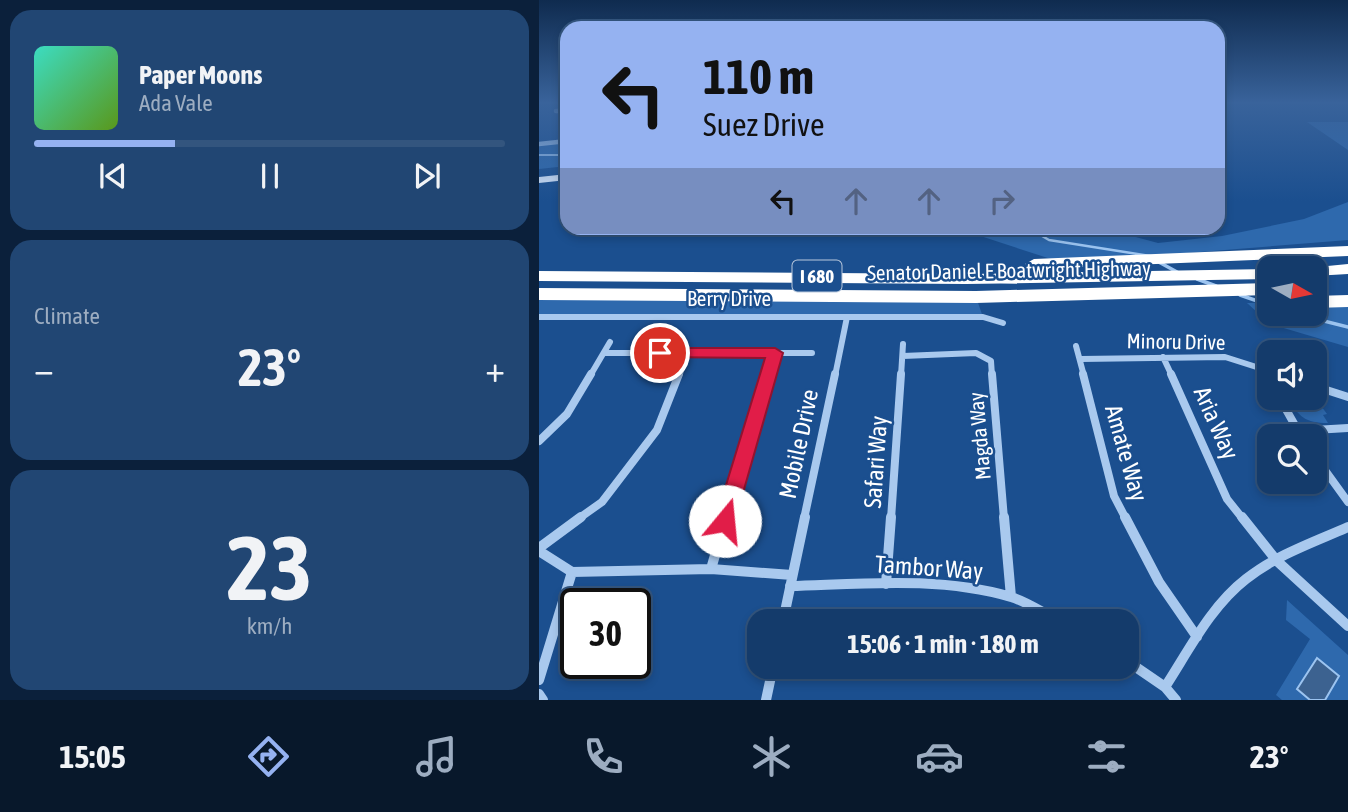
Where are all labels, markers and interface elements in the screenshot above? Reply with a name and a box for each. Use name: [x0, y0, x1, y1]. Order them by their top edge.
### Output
text: 110 m: [703, 48, 814, 104]
icon: left: [588, 49, 679, 140]
text: Paper Moons: [139, 60, 262, 90]
text: Ada Vale: [139, 90, 213, 116]
text: Suez Drive: [703, 106, 824, 143]
icon: previous: [94, 157, 132, 195]
icon: pause: [251, 157, 289, 195]
icon: next: [408, 157, 446, 195]
icon: left: [764, 182, 802, 220]
icon: ahead: [837, 182, 875, 220]
icon: ahead: [910, 182, 948, 220]
icon: right: [983, 182, 1021, 220]
street label: Senator Daniel E Boatwright Highway: [867, 256, 1151, 284]
north arrow: [1257, 256, 1327, 326]
map controls: [1257, 256, 1327, 494]
road number: I 680: [793, 260, 841, 292]
street label: Berry Drive: [687, 286, 771, 310]
text: Climate: [34, 303, 100, 329]
pin: [630, 323, 690, 383]
street label: Minoru Drive: [1126, 328, 1226, 354]
icon: arrive: [641, 334, 679, 372]
text: 23°: [238, 337, 301, 397]
button: sound: [1257, 340, 1327, 410]
text: −: [34, 347, 54, 390]
text: +: [485, 347, 505, 390]
street label: Aria Way: [1189, 382, 1244, 463]
street label: Mobile Drive: [774, 387, 823, 501]
street label: Magda Way: [963, 391, 995, 481]
street label: Amate Way: [1100, 402, 1153, 504]
street label: Safari Way: [859, 415, 892, 509]
button: search: [1257, 424, 1327, 494]
position arrow: [688, 484, 762, 558]
text: 23: [227, 515, 312, 619]
street label: Tambor Way: [874, 550, 984, 585]
speed limit sign: 30: [560, 588, 651, 679]
text: km/h: [247, 613, 292, 639]
text: 15:06 · 1 min · 180 m: [847, 629, 1039, 659]
icon: directions: [244, 732, 293, 781]
icon: music: [412, 732, 461, 781]
icon: phone: [579, 732, 628, 781]
icon: climate: [747, 732, 796, 781]
icon: car: [915, 732, 964, 781]
icon: filters: [1082, 732, 1131, 781]
text: 15:05: [59, 738, 126, 775]
text: 23°: [1250, 738, 1289, 775]

